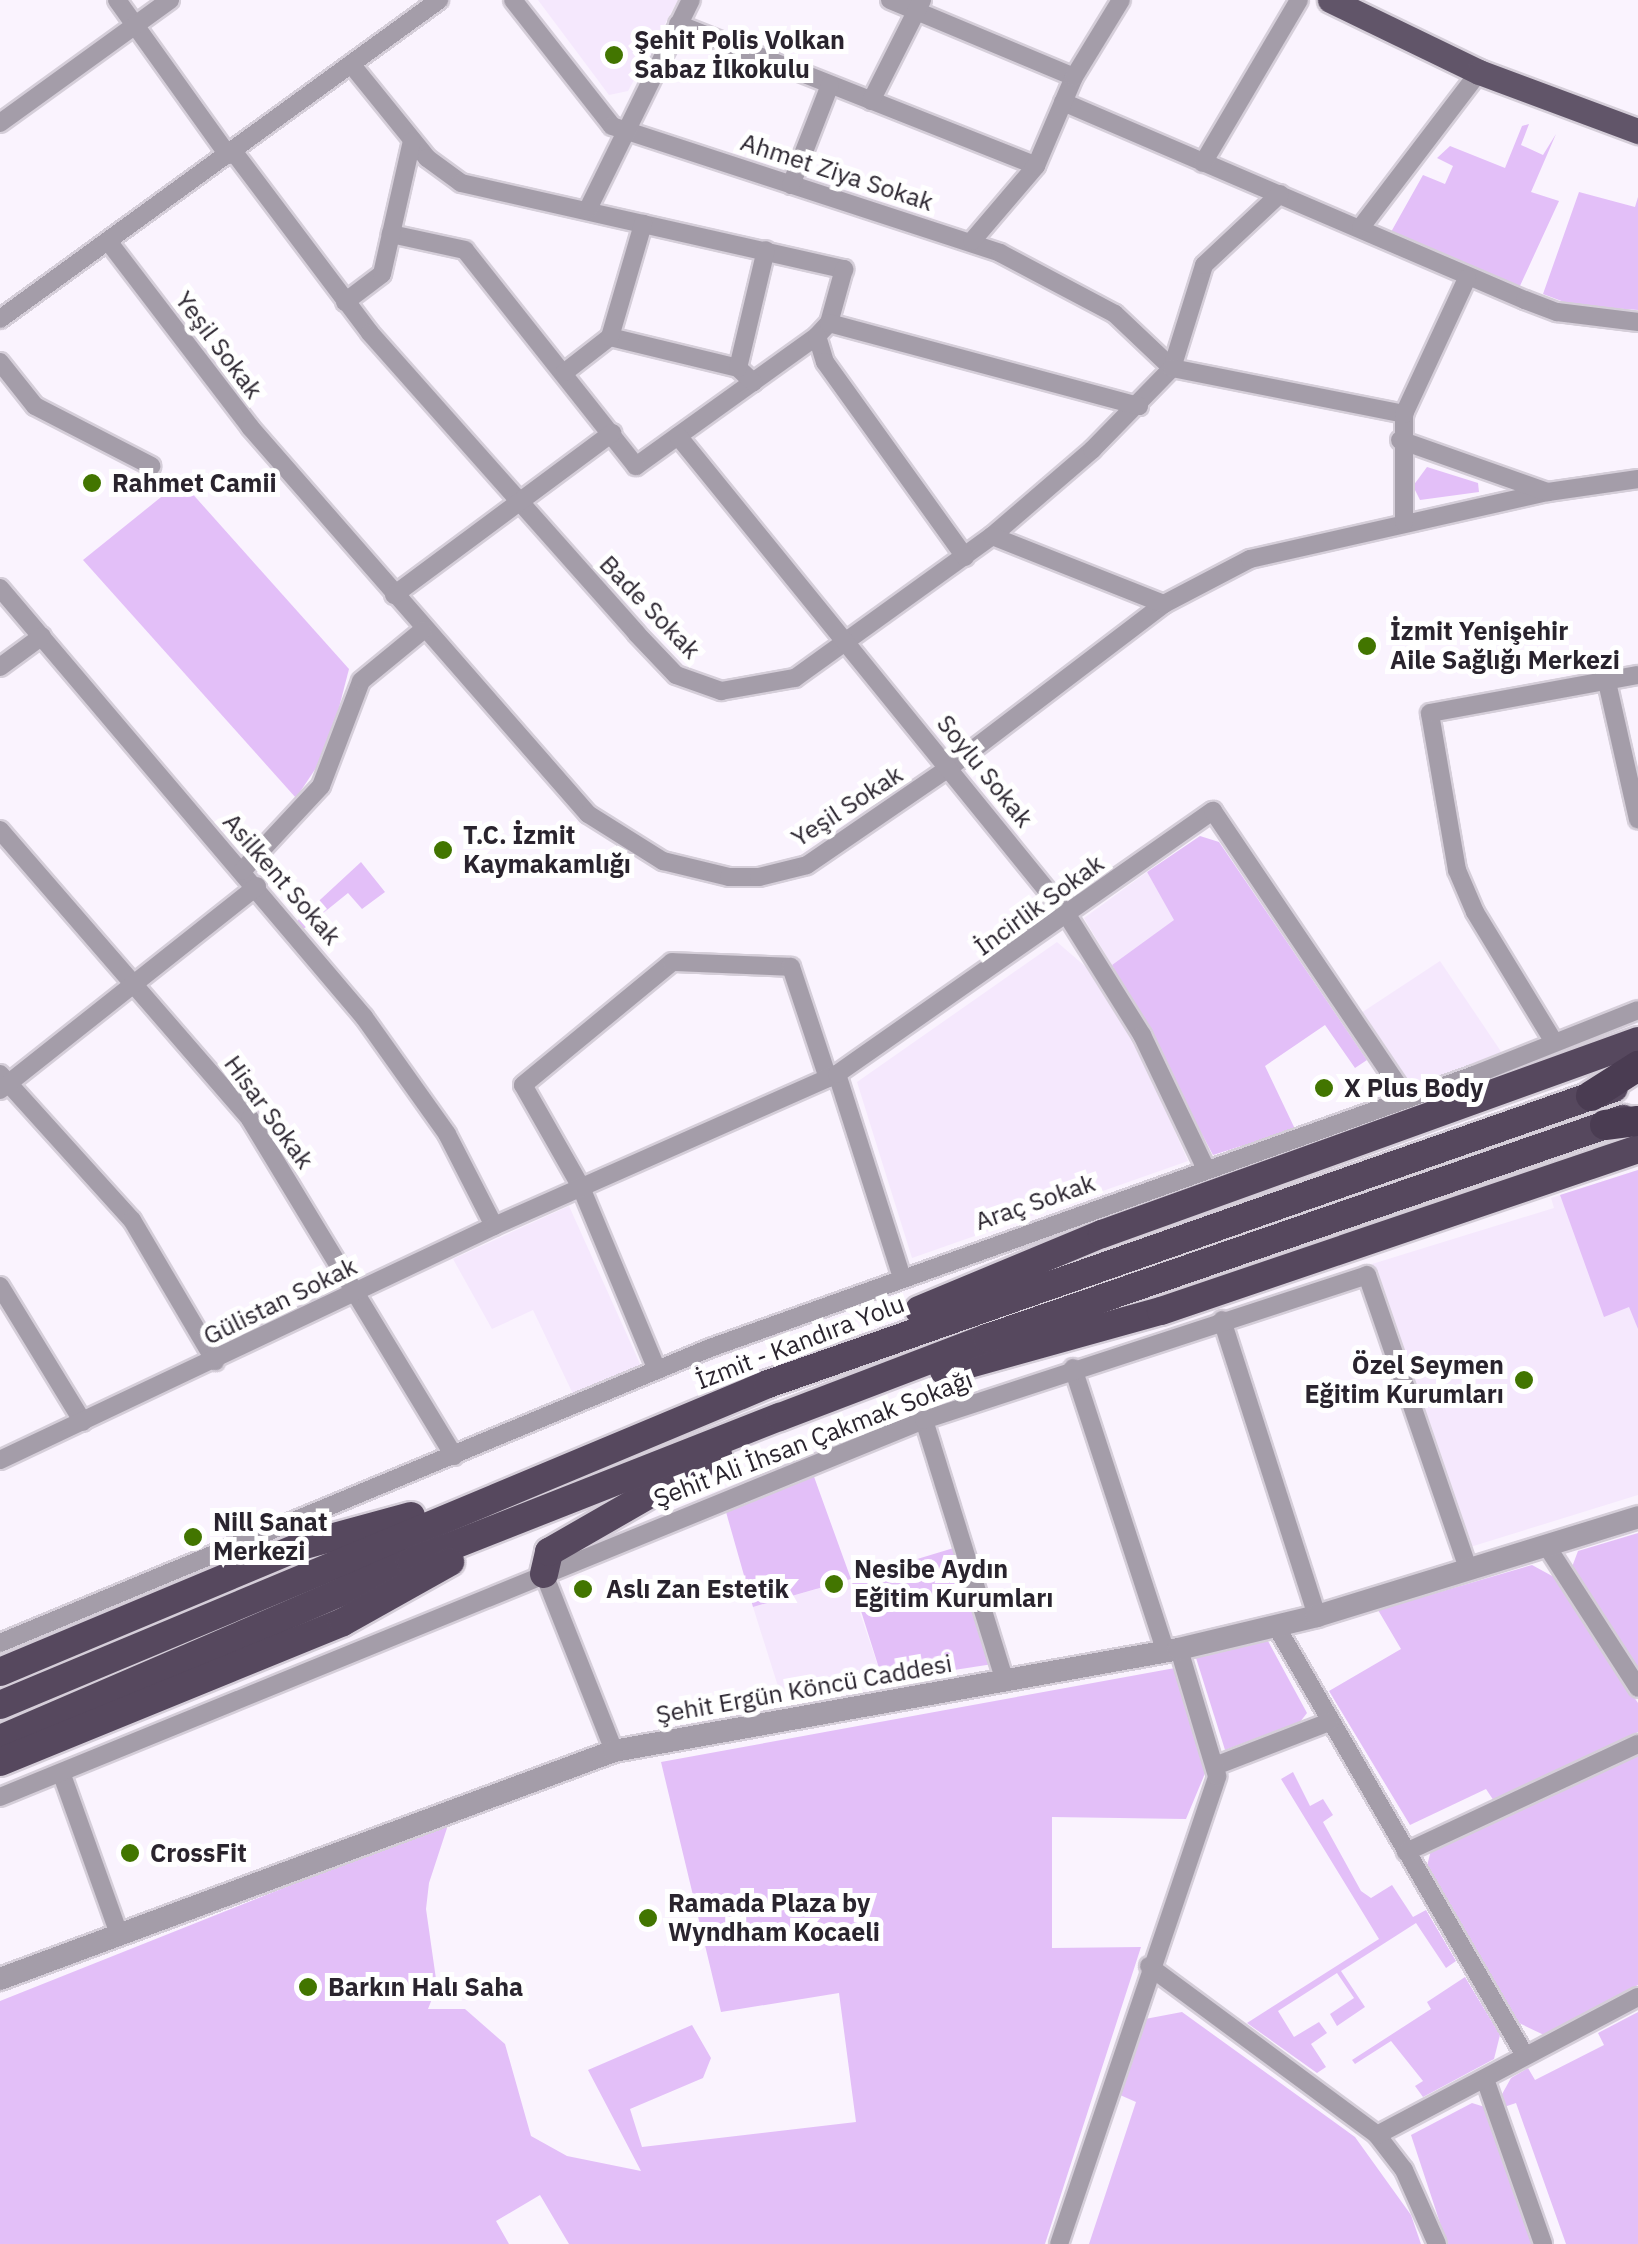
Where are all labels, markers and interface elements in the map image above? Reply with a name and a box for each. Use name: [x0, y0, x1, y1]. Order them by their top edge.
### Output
place label: Şehit Polis Volkan Sabaz İlkokulu: [634, 26, 845, 85]
marker: Şehit Polis Volkan Sabaz İlkokulu: [603, 44, 625, 66]
street label: Ahmet Ziya Sokak: [737, 127, 937, 217]
street label: Yeşil Sokak: [169, 285, 269, 405]
place label: Rahmet Camii: [112, 468, 277, 498]
marker: Rahmet Camii: [81, 472, 103, 494]
street label: Bade Sokak: [593, 549, 707, 665]
place label: İzmit Yenişehir Aile Sağlığı Merkezi: [1390, 617, 1620, 676]
marker: İzmit Yenişehir Aile Sağlığı Merkezi: [1354, 633, 1380, 659]
street label: Soylu Sokak: [931, 709, 1039, 833]
street label: Yeşil Sokak: [786, 759, 908, 853]
street label: Asilkent Sokak: [217, 807, 347, 951]
place label: T.C. İzmit Kaymakamlığı: [463, 821, 631, 880]
marker: T.C. İzmit Kaymakamlığı: [432, 839, 454, 861]
street label: İncirlik Sokak: [969, 848, 1109, 962]
street label: Hisar Sokak: [218, 1050, 320, 1174]
place label: X Plus Body: [1344, 1073, 1483, 1103]
marker: X Plus Body: [1313, 1077, 1335, 1099]
street label: Araç Sokak: [971, 1167, 1099, 1237]
street label: Gülistan Sokak: [198, 1251, 362, 1351]
street label: İzmit - Kandıra Yolu: [692, 1288, 908, 1396]
place label: Özel Seymen Eğitim Kurumları: [1305, 1351, 1504, 1410]
street label: Şehit Ali İhsan Çakmak Sokağı: [649, 1364, 977, 1514]
marker: Özel Seymen Eğitim Kurumları: [1513, 1369, 1535, 1391]
place label: Nill Sanat Merkezi: [213, 1508, 327, 1567]
marker: Nill Sanat Merkezi: [182, 1526, 204, 1548]
place label: Nesibe Aydın Eğitim Kurumları: [854, 1555, 1053, 1614]
marker: Nesibe Aydın Eğitim Kurumları: [823, 1573, 845, 1595]
place label: Aslı Zan Estetik: [606, 1574, 789, 1604]
marker: Aslı Zan Estetik: [570, 1576, 596, 1602]
street label: Şehit Ergün Köncü Caddesi: [654, 1648, 954, 1730]
place label: CrossFit: [150, 1838, 247, 1868]
marker: CrossFit: [119, 1842, 141, 1864]
place label: Ramada Plaza by Wyndham Kocaeli: [668, 1889, 880, 1948]
marker: Ramada Plaza by Wyndham Kocaeli: [637, 1907, 659, 1929]
place label: Barkın Halı Saha: [328, 1972, 523, 2002]
marker: Barkın Halı Saha: [297, 1976, 319, 1998]

